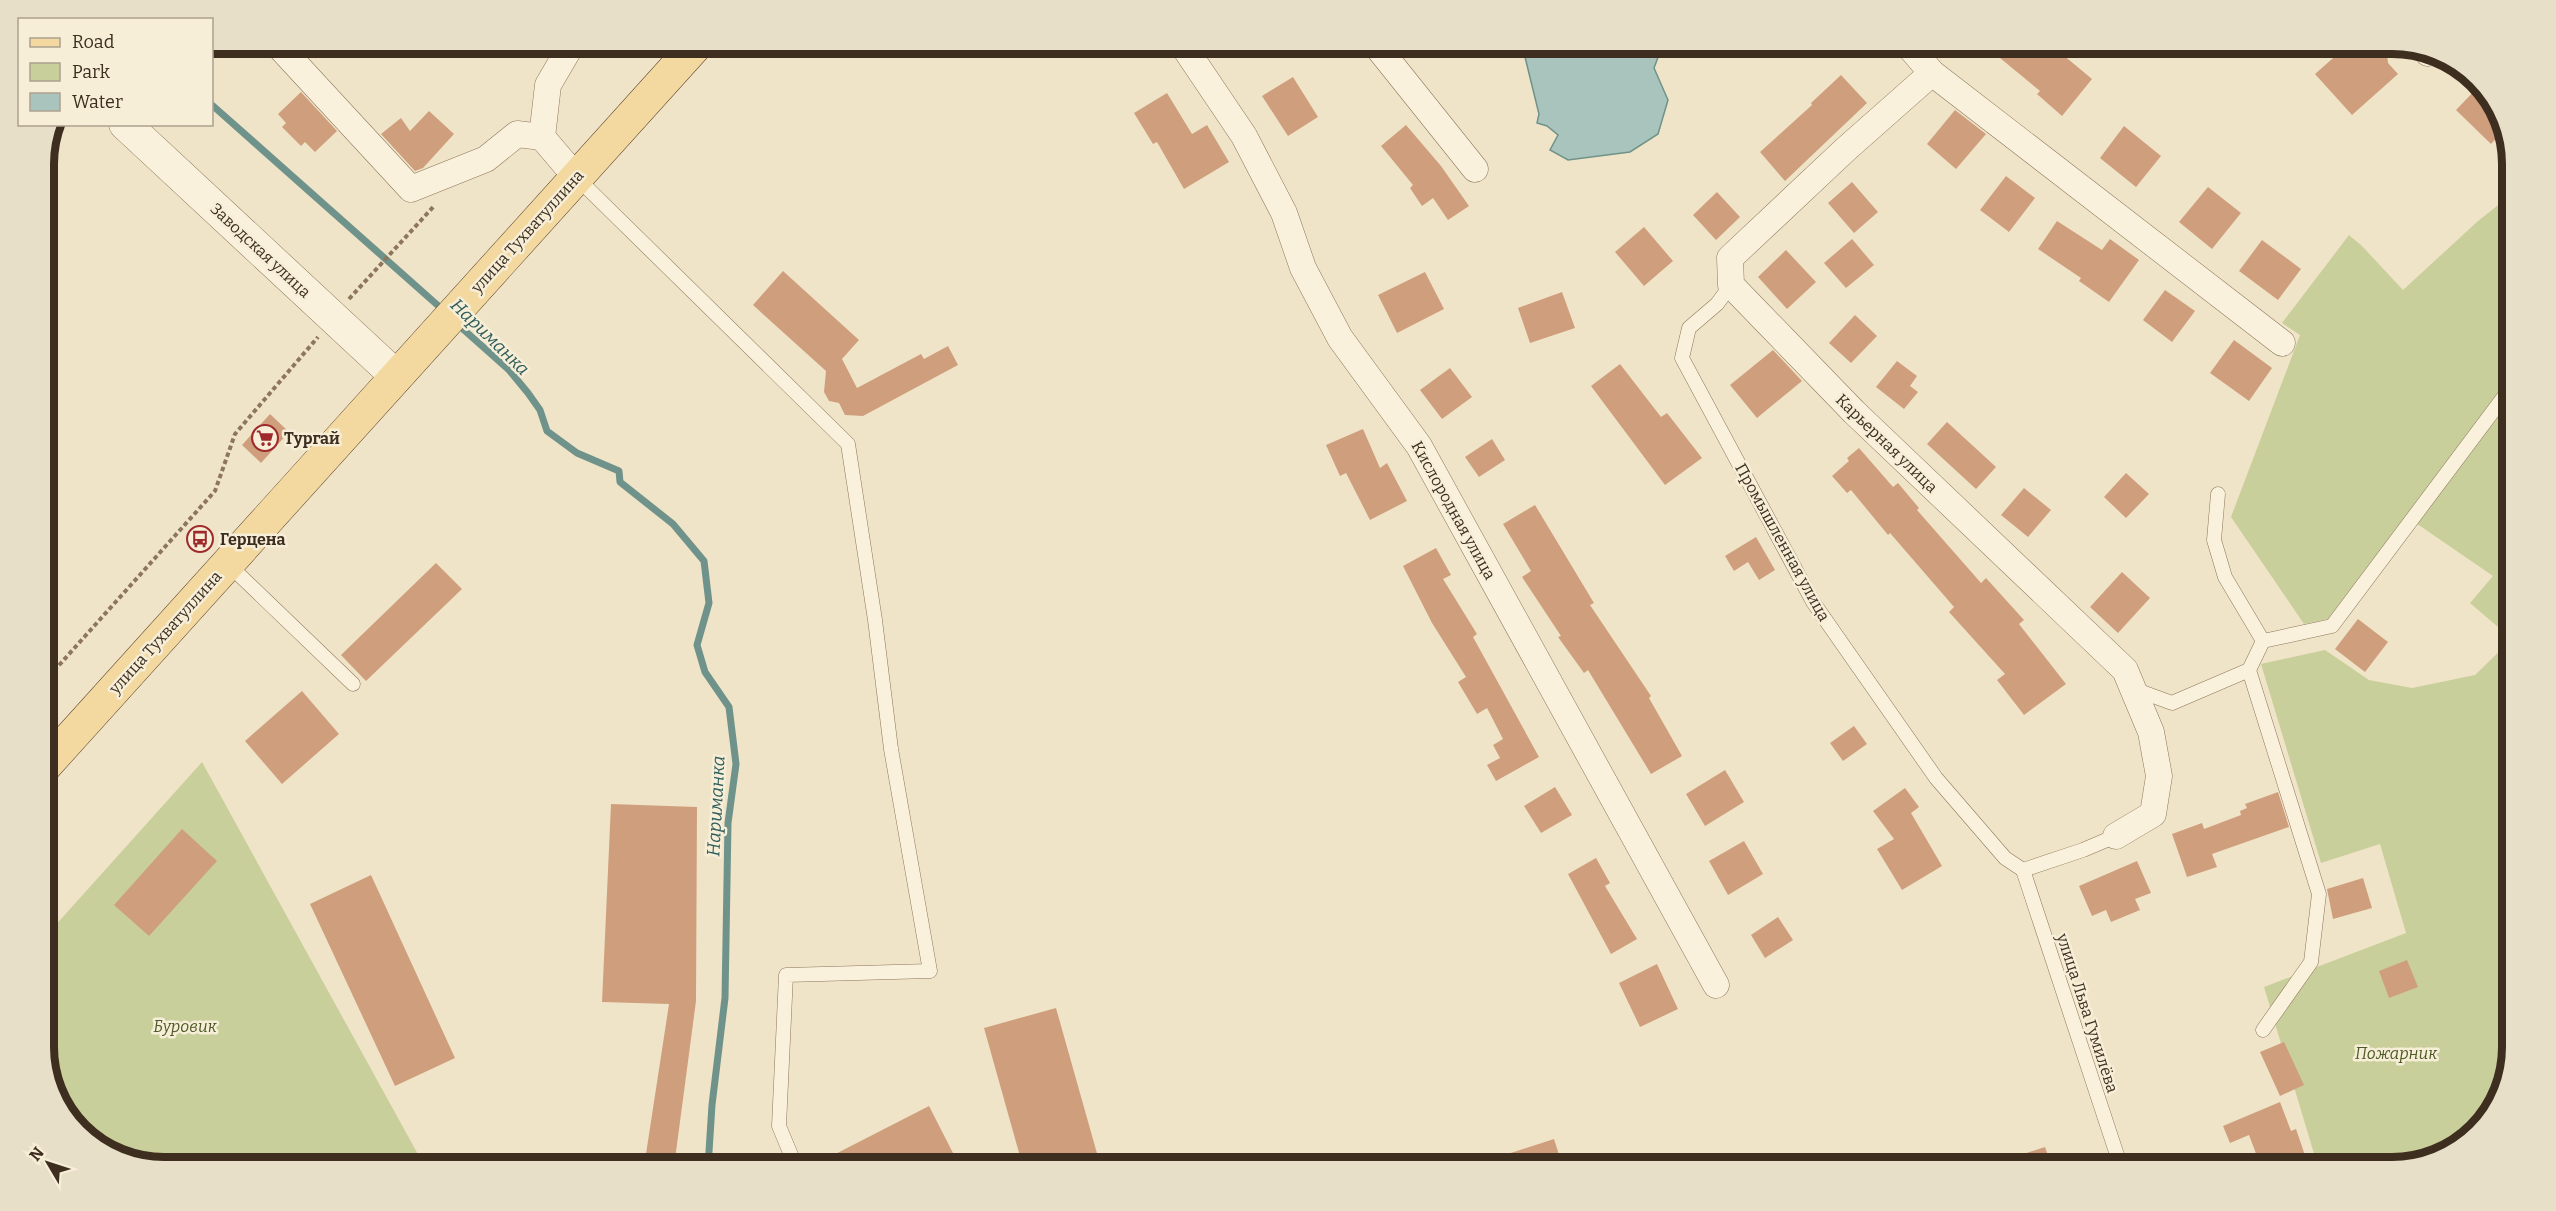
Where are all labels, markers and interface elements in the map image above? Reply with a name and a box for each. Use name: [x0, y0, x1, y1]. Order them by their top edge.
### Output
legend: [18, 18, 213, 126]
text: Road: [72, 31, 115, 53]
text: Park: [72, 61, 111, 83]
text: Water: [72, 91, 123, 113]
street label: улица Тухватуллина: [466, 166, 588, 297]
street label: Заводская улица: [207, 199, 315, 302]
water label: Нариманка: [446, 294, 534, 380]
street label: Карьерная улица: [1832, 390, 1942, 497]
supermarket icon: Тургай: [250, 423, 280, 453]
place label: Тургай: [284, 429, 340, 448]
street label: Кислородная улица: [1408, 438, 1500, 583]
street label: Промышленная улица: [1731, 460, 1834, 625]
bus stop icon: Герцена: [185, 524, 215, 554]
place label: Герцена: [220, 530, 286, 549]
street label: улица Тухватуллина: [104, 567, 226, 698]
water label: Нариманка: [702, 755, 730, 857]
street label: улица Льва Гумилёва: [2052, 930, 2122, 1095]
park label: Буровик: [153, 1017, 218, 1036]
park label: Пожарник: [2355, 1044, 2438, 1063]
north arrow: [18, 1133, 78, 1193]
text: N: [25, 1143, 48, 1165]

